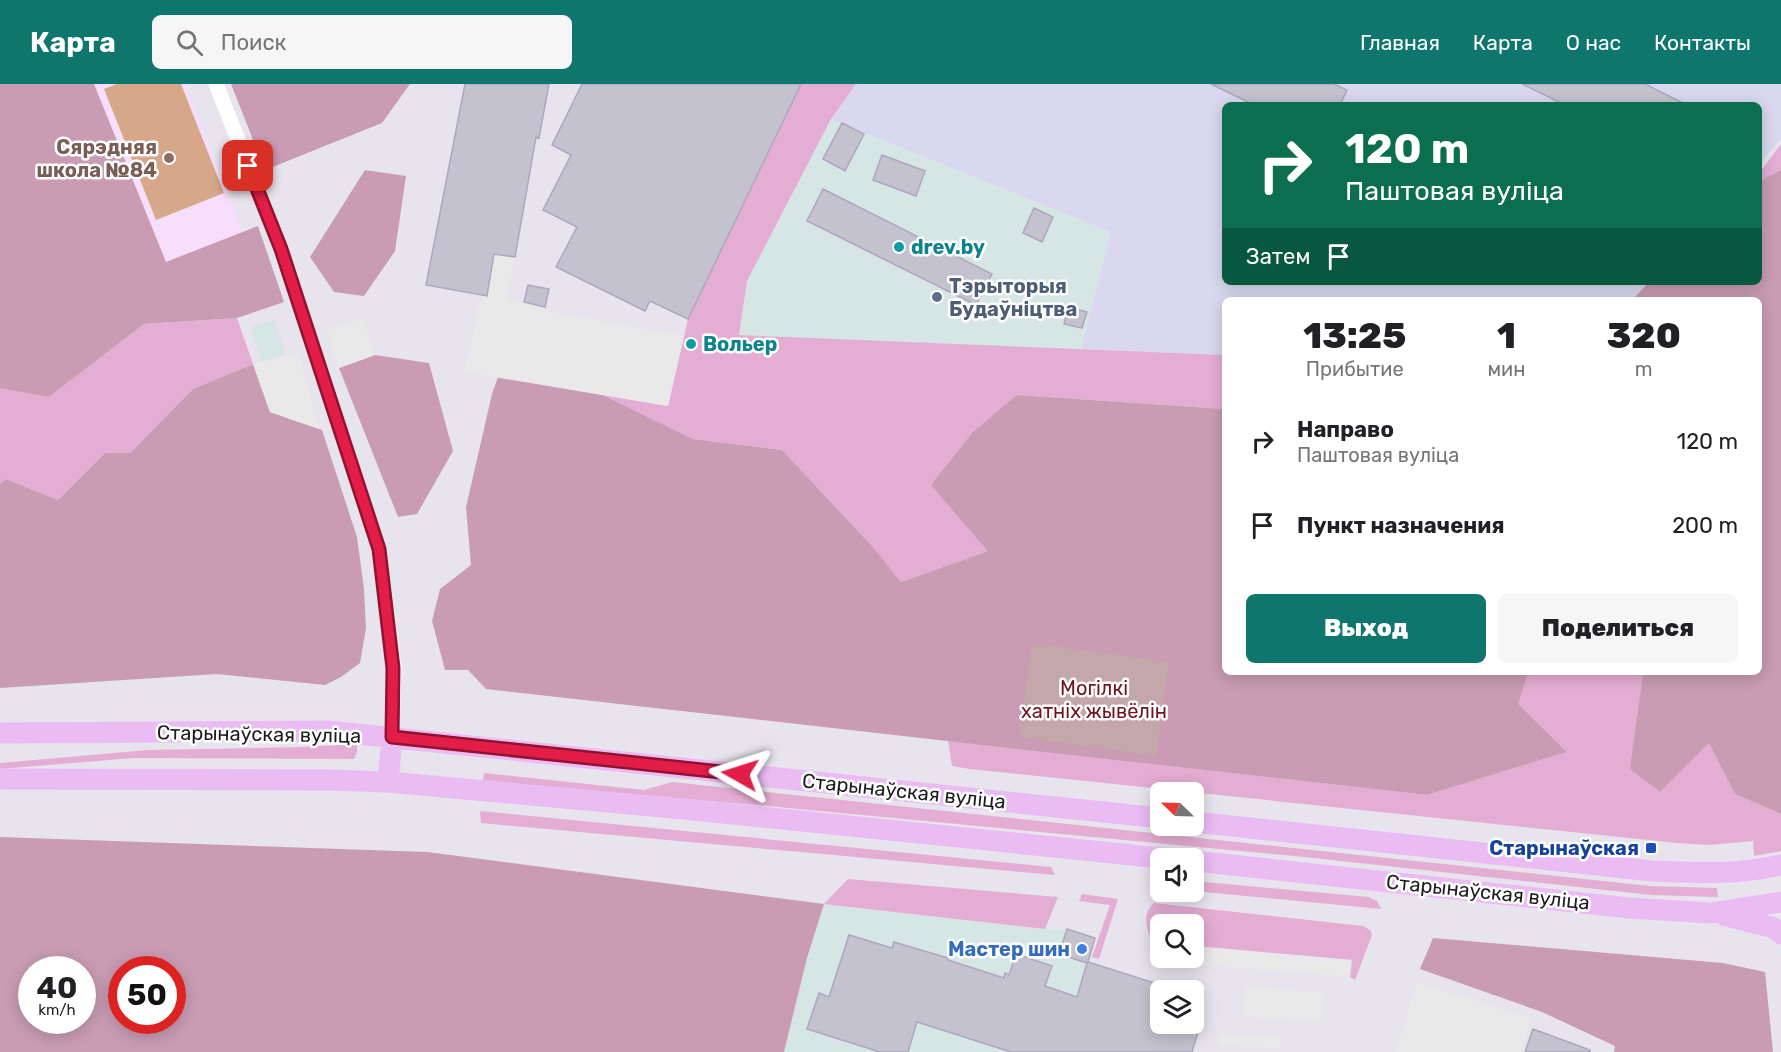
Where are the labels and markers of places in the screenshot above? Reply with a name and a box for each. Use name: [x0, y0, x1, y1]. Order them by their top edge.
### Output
place label: Сярэдняя школа №84: [36, 135, 157, 182]
pin: [222, 140, 273, 191]
marker: Сярэдняя школа №84: [162, 151, 176, 165]
place label: drev.by: [911, 235, 985, 259]
marker: drev.by: [892, 240, 906, 254]
place label: Тэрыторыя Будаўніцтва: [949, 274, 1077, 321]
marker: Тэрыторыя Будаўніцтва: [930, 290, 944, 304]
place label: Вольер: [703, 332, 777, 356]
marker: Вольер: [684, 337, 698, 351]
place label: Старынаўская: [1489, 836, 1639, 860]
marker: Старынаўская: [1644, 841, 1658, 855]
place label: Мастер шин: [948, 937, 1070, 961]
marker: Мастер шин: [1075, 942, 1089, 956]

